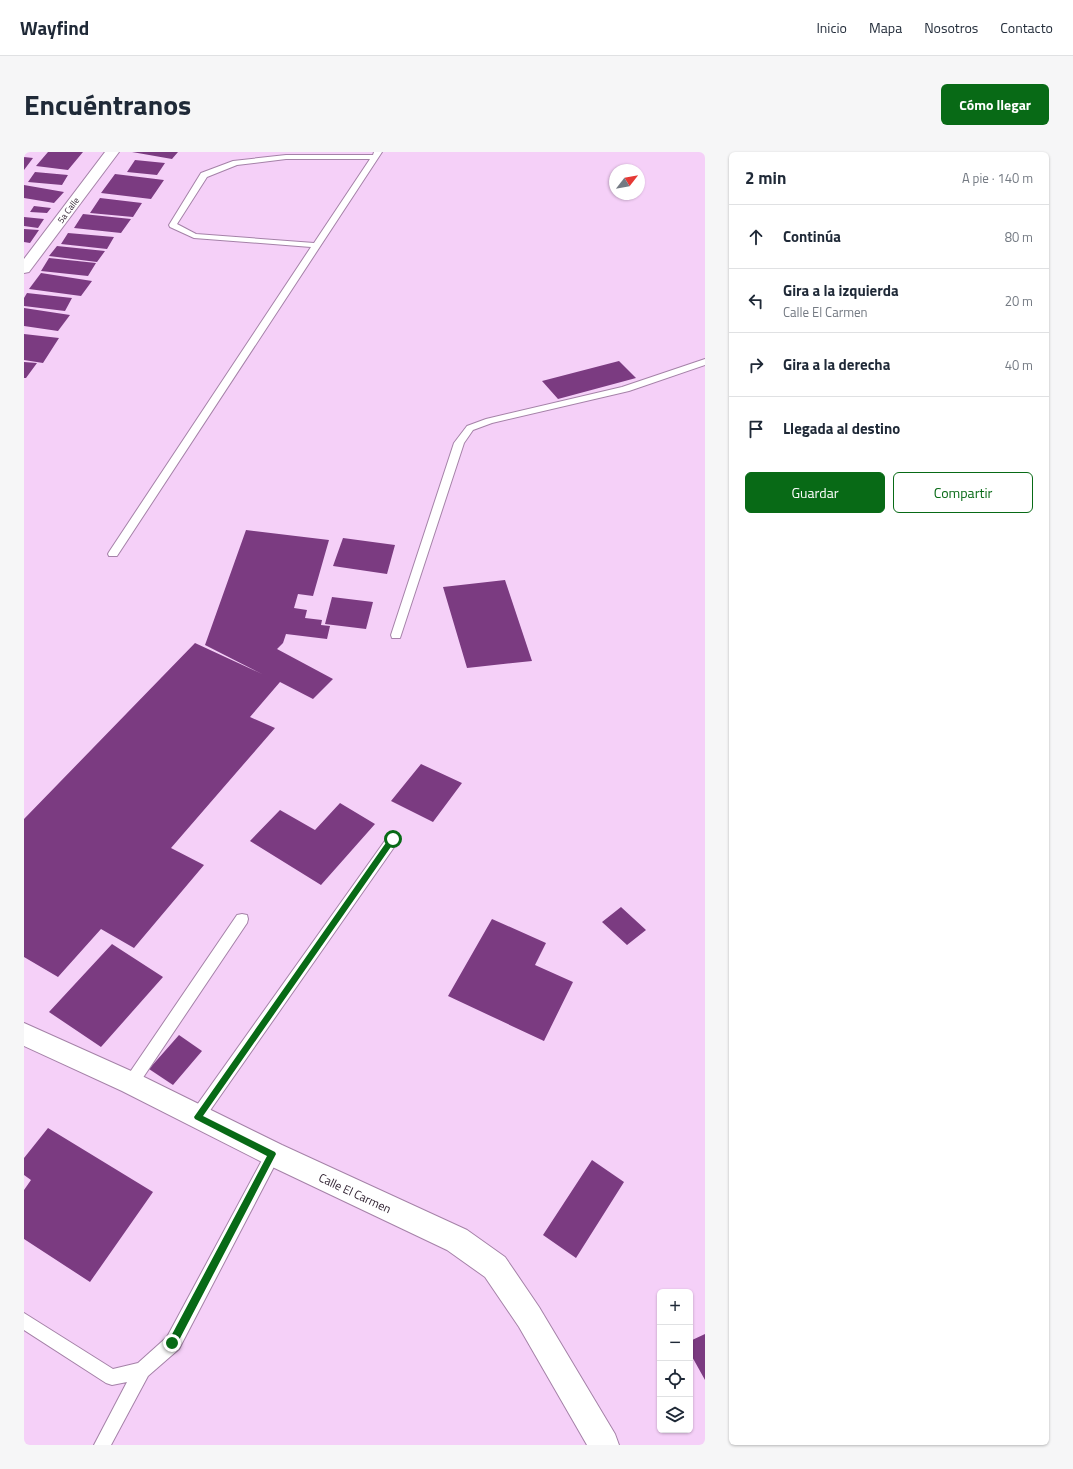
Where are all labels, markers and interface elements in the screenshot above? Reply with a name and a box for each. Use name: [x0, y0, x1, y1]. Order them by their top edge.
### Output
text: Wayfind: [20, 13, 89, 42]
text: Inicio: [816, 17, 847, 38]
text: Mapa: [869, 17, 902, 38]
text: Nosotros: [924, 17, 978, 38]
text: Contacto: [1000, 17, 1053, 38]
text: Encuéntranos: [24, 83, 191, 126]
button: Cómo llegar: [941, 84, 1049, 125]
north arrow: [609, 164, 645, 200]
text: 2 min: [745, 165, 786, 191]
text: A pie · 140 m: [962, 168, 1033, 188]
street label: 5a Calle: [54, 194, 82, 226]
text: Continúa: [783, 225, 841, 248]
icon: ahead: [745, 226, 767, 248]
text: 80 m: [1005, 227, 1033, 247]
text: Gira a la izquierda: [783, 279, 899, 302]
icon: left: [745, 290, 767, 312]
text: 20 m: [1005, 291, 1033, 311]
text: Calle El Carmen: [783, 302, 868, 322]
text: Gira a la derecha: [783, 353, 890, 376]
icon: right: [745, 354, 767, 376]
text: 40 m: [1005, 355, 1033, 375]
text: Llegada al destino: [783, 417, 900, 440]
icon: arrive: [745, 418, 767, 440]
button: Guardar: [745, 472, 885, 513]
button: Compartir: [893, 472, 1033, 513]
route start: [384, 830, 402, 848]
street label: Calle El Carmen: [316, 1168, 394, 1218]
map controls: [657, 1289, 693, 1433]
button: +: [657, 1289, 693, 1325]
button: −: [657, 1325, 693, 1361]
route end: [163, 1334, 181, 1352]
button: locate: [657, 1361, 693, 1397]
button: layers: [657, 1397, 693, 1433]

